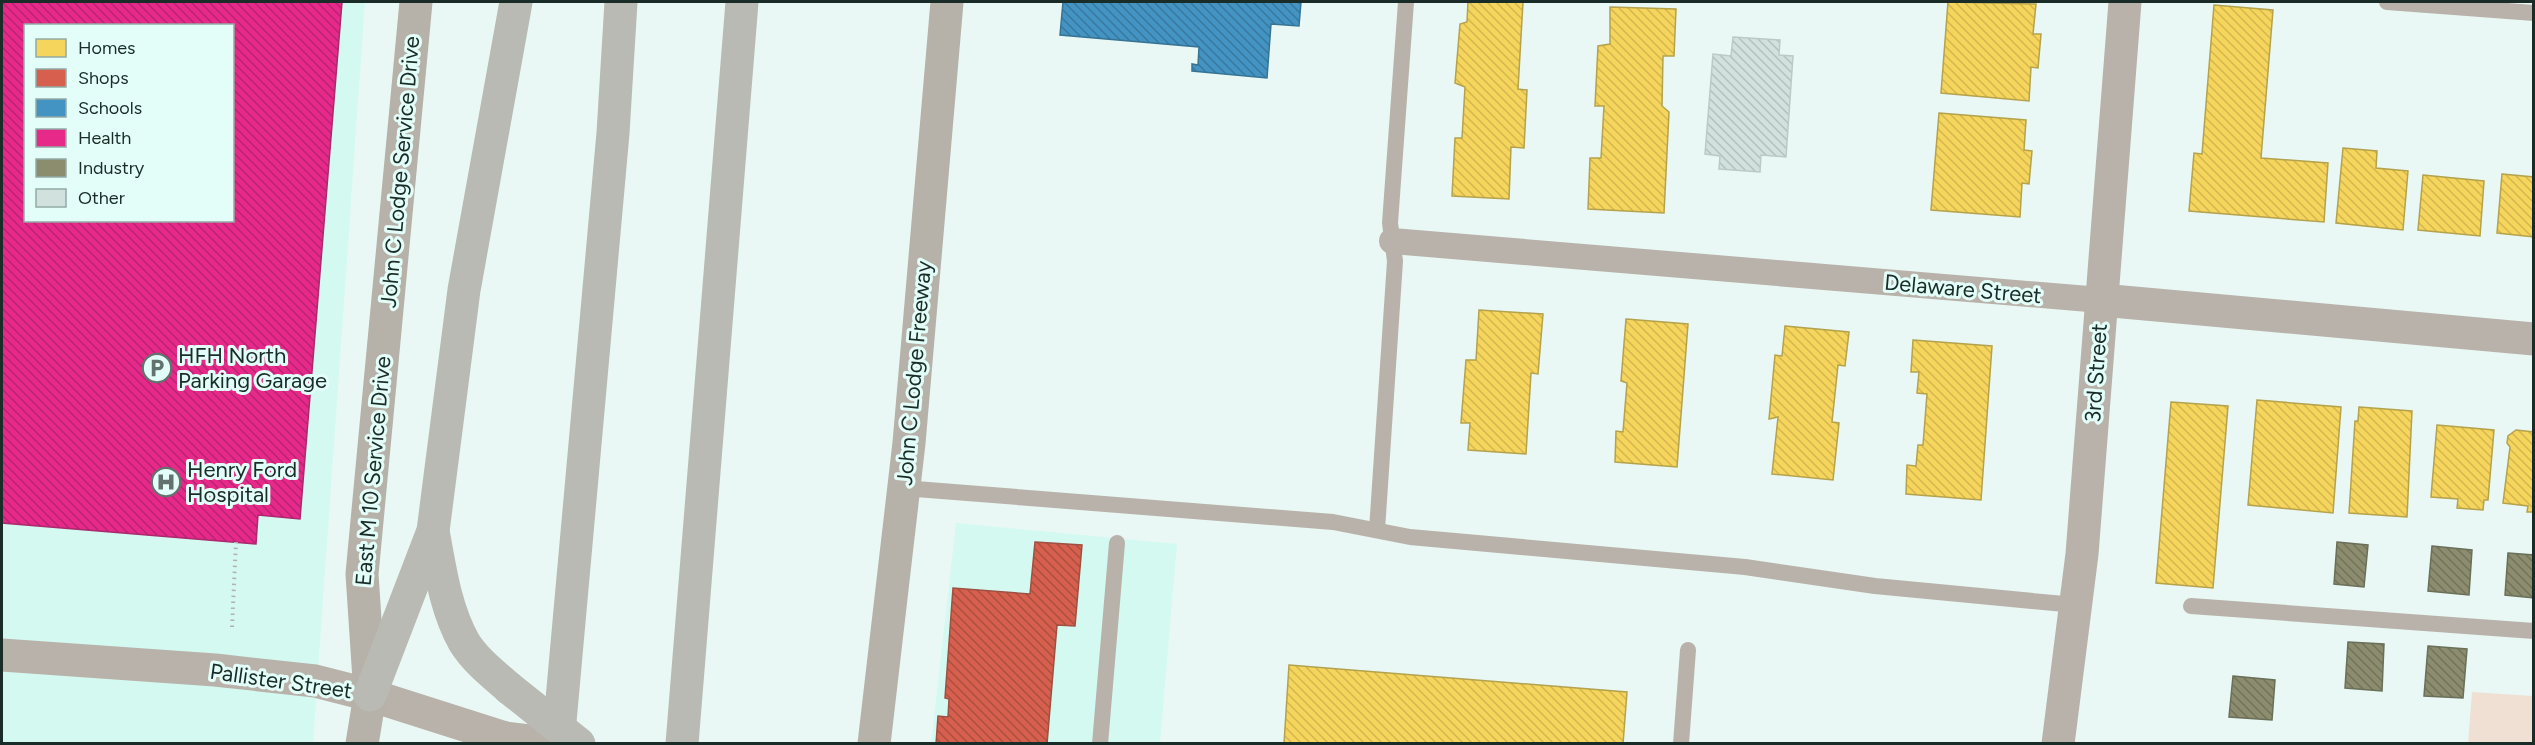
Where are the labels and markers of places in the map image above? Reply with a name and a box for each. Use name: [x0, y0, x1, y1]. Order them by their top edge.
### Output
place label: HFH North Parking Garage: [178, 342, 327, 394]
parking icon: HFH North Parking Garage: [141, 352, 173, 384]
place label: Henry Ford Hospital: [187, 456, 297, 508]
hospital icon: Henry Ford Hospital: [150, 466, 182, 498]

